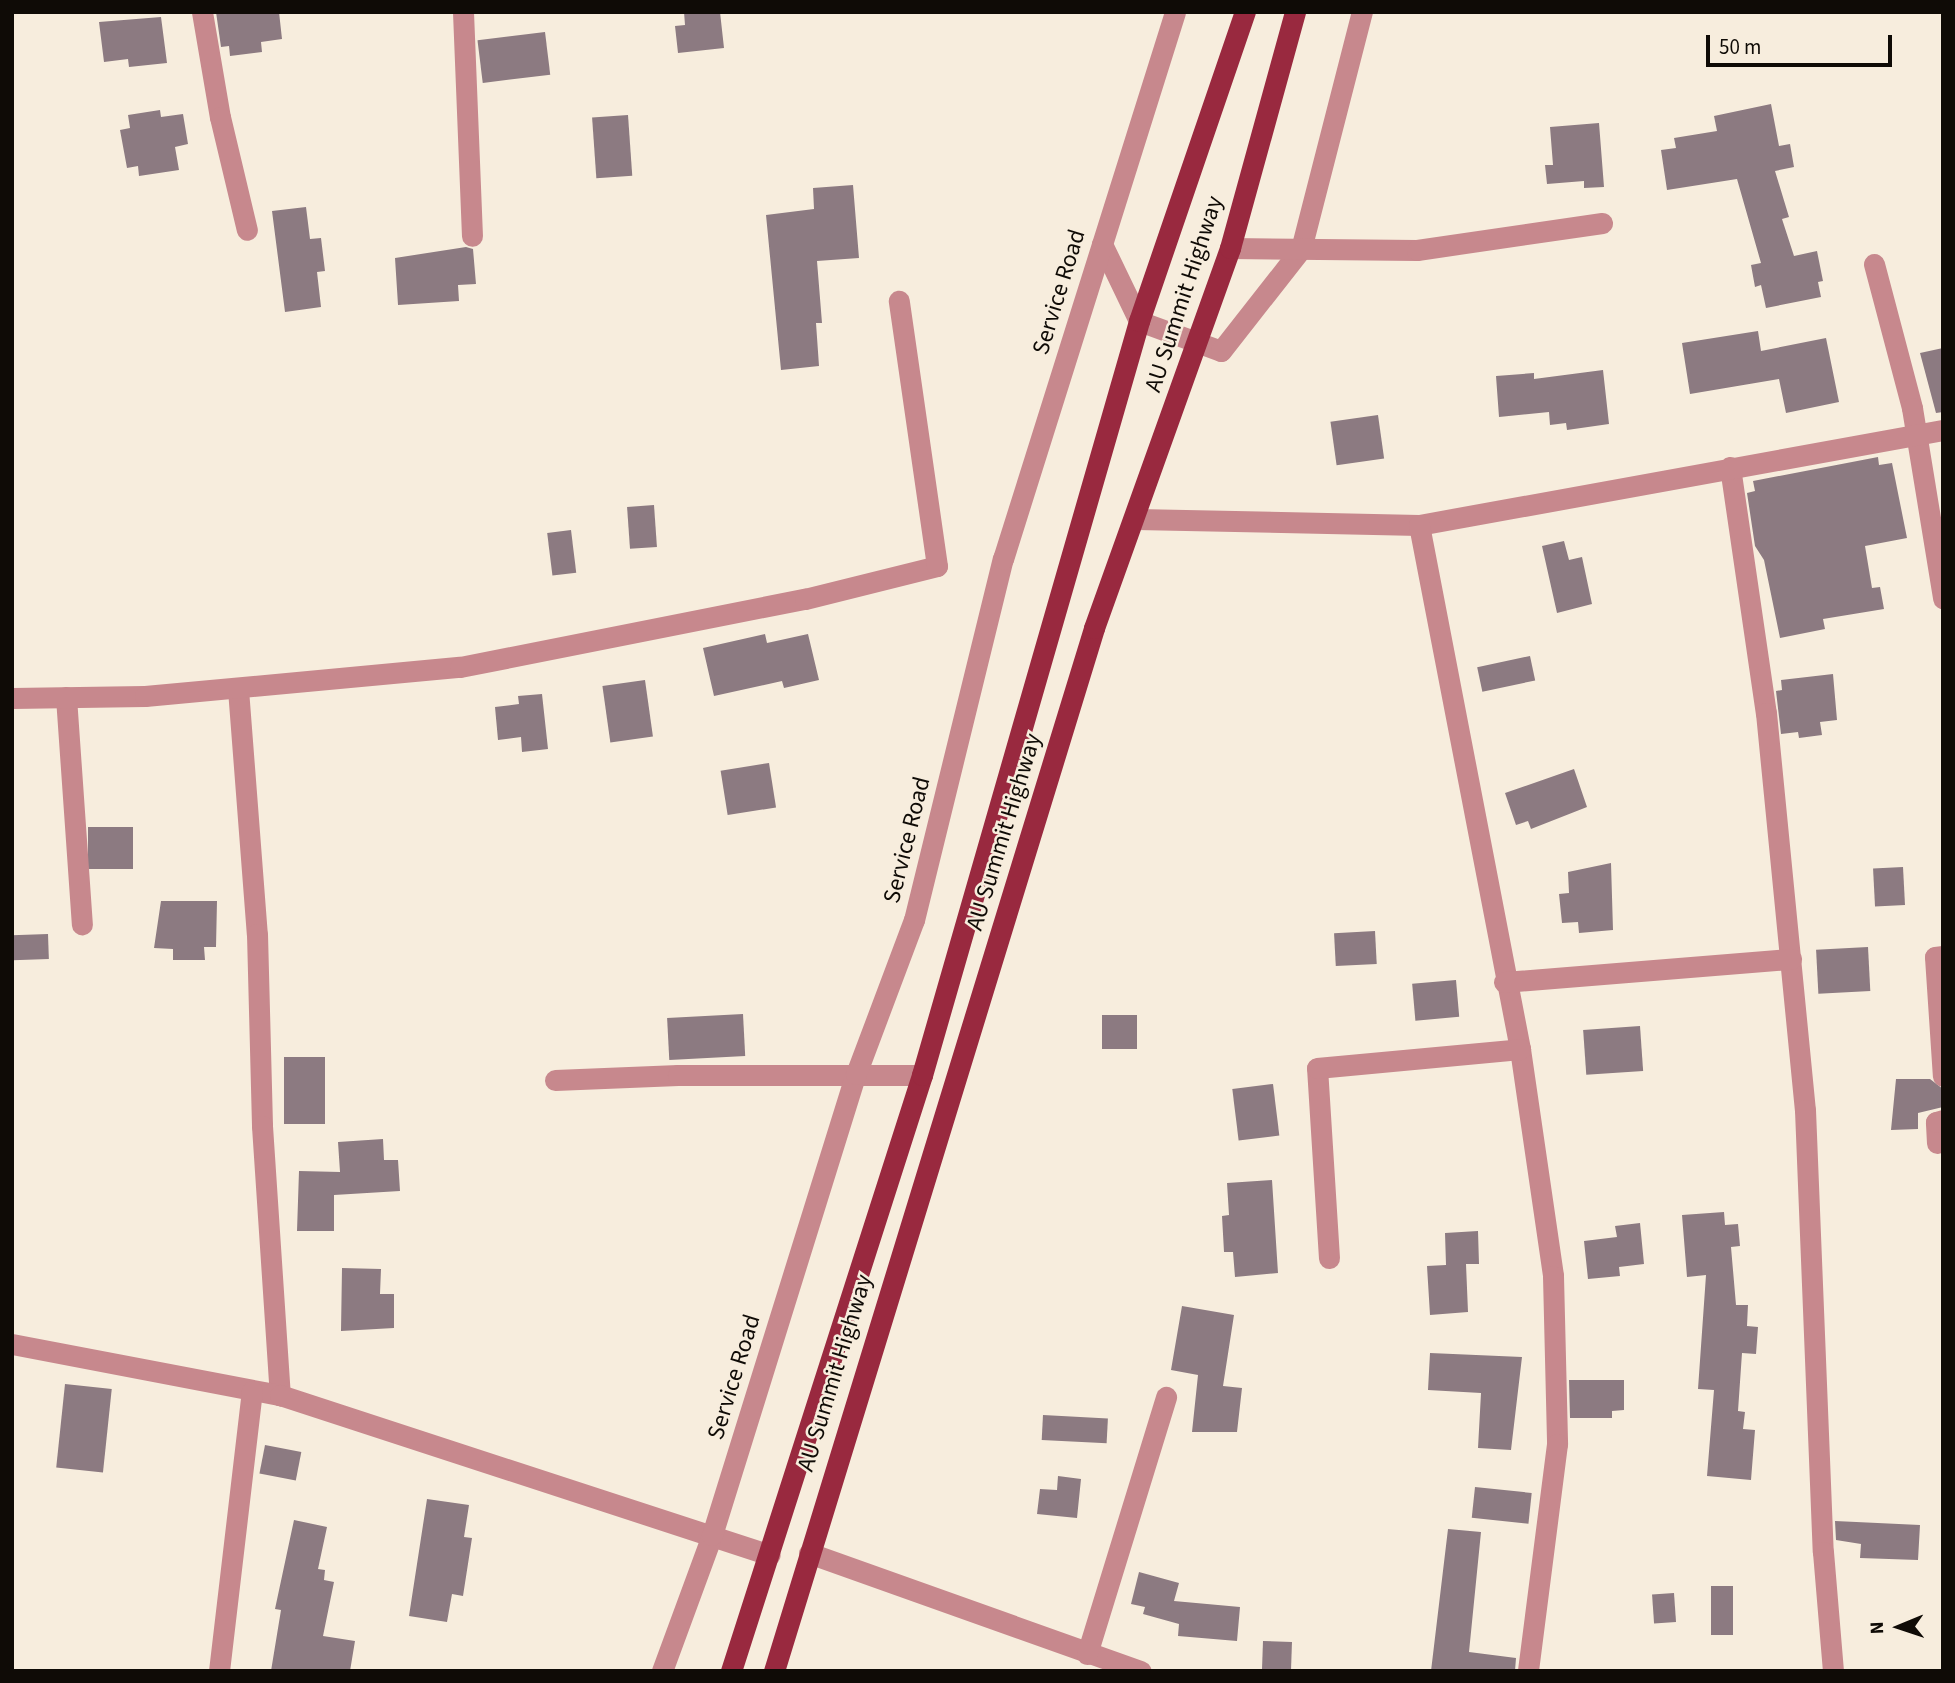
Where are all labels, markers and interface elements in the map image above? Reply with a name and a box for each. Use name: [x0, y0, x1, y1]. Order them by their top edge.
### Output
scale bar: [1710, 21, 1896, 65]
text: 50 m: [1719, 32, 1761, 62]
street label: AU Summit Highway: [1139, 192, 1229, 396]
street label: Service Road: [1026, 226, 1092, 358]
street label: AU Summit Highway: [960, 730, 1048, 934]
street label: Service Road: [877, 774, 937, 906]
street label: AU Summit Highway: [791, 1271, 879, 1475]
street label: Service Road: [701, 1311, 767, 1443]
north arrow: [1864, 1592, 1934, 1662]
text: N: [1864, 1621, 1891, 1635]

